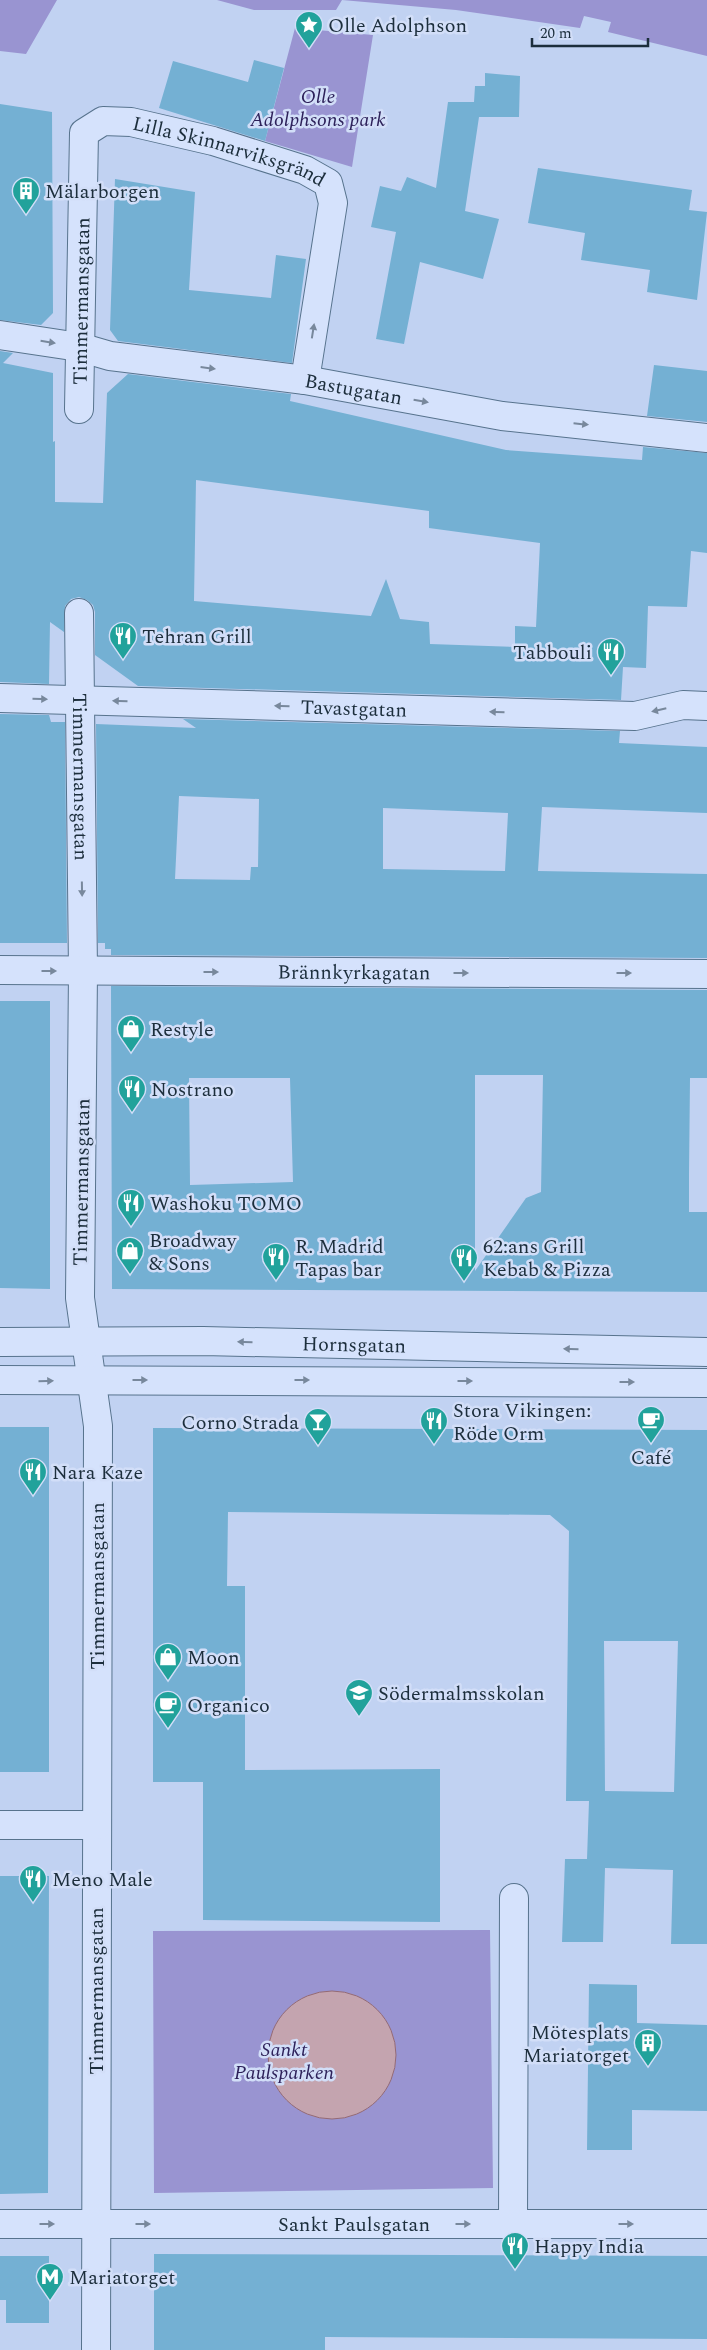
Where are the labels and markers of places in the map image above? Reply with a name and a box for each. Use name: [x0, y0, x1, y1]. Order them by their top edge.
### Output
place icon: Olle Adolphson: [294, 10, 324, 49]
place label: Olle Adolphson: [328, 11, 467, 41]
building icon: Mälarborgen: [11, 176, 41, 215]
place label: Mälarborgen: [45, 177, 160, 207]
restaurant icon: Tehran Grill: [108, 621, 138, 660]
place label: Tehran Grill: [142, 622, 252, 652]
restaurant icon: Tabbouli: [596, 637, 626, 676]
place label: Tabbouli: [513, 638, 592, 668]
shop icon: Restyle: [116, 1014, 146, 1053]
place label: Restyle: [150, 1015, 214, 1045]
restaurant icon: Nostrano: [117, 1074, 147, 1113]
place label: Nostrano: [151, 1075, 234, 1105]
restaurant icon: Washoku TOMO: [116, 1188, 146, 1227]
place label: Washoku TOMO: [150, 1189, 302, 1219]
place label: Broadway & Sons: [149, 1226, 238, 1279]
place label: R. Madrid Tapas bar: [295, 1232, 384, 1285]
place label: 62:ans Grill Kebab & Pizza: [483, 1232, 611, 1285]
shop icon: Broadway & Sons: [115, 1236, 145, 1275]
restaurant icon: R. Madrid Tapas bar: [261, 1242, 291, 1281]
restaurant icon: 62:ans Grill Kebab & Pizza: [449, 1243, 479, 1282]
place label: Stora Vikingen: Röde Orm: [453, 1396, 591, 1449]
cafe icon: Café: [636, 1405, 666, 1444]
restaurant icon: Stora Vikingen: Röde Orm: [419, 1406, 449, 1445]
bar icon: Corno Strada: [303, 1407, 333, 1446]
place label: Corno Strada: [181, 1408, 299, 1438]
place label: Café: [631, 1443, 672, 1473]
restaurant icon: Nara Kaze: [18, 1457, 48, 1496]
place label: Nara Kaze: [52, 1458, 143, 1488]
shop icon: Moon: [153, 1642, 183, 1681]
place label: Moon: [187, 1643, 240, 1673]
school or university icon: Södermalmsskolan: [344, 1678, 374, 1717]
place label: Södermalmsskolan: [378, 1679, 545, 1709]
cafe icon: Organico: [153, 1690, 183, 1729]
place label: Organico: [187, 1691, 270, 1721]
restaurant icon: Meno Male: [18, 1864, 48, 1903]
place label: Meno Male: [52, 1865, 153, 1895]
place label: Mötesplats Mariatorget: [523, 2018, 629, 2071]
building icon: Mötesplats Mariatorget: [633, 2028, 663, 2067]
restaurant icon: Happy India: [500, 2231, 530, 2270]
place label: Happy India: [534, 2232, 644, 2262]
metro station icon: Mariatorget: [35, 2262, 65, 2301]
place label: Mariatorget: [69, 2263, 175, 2293]

